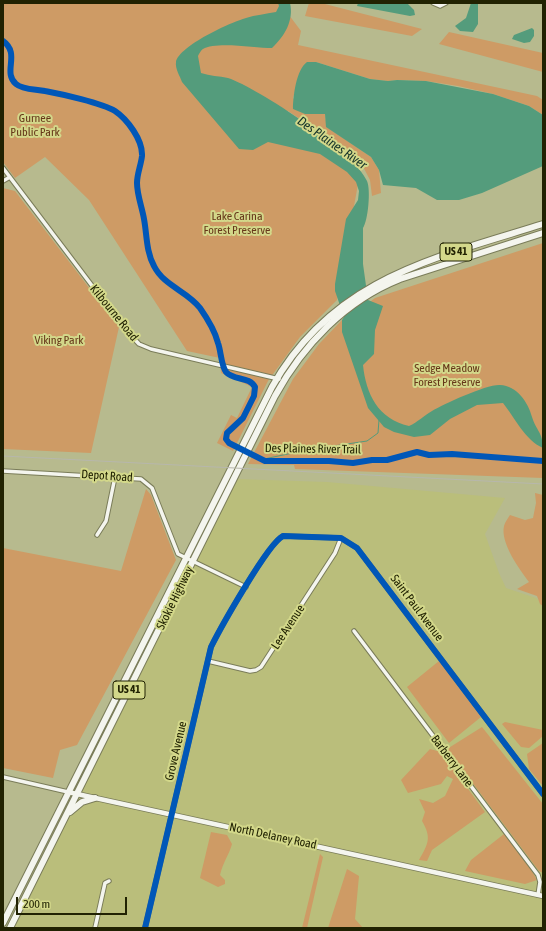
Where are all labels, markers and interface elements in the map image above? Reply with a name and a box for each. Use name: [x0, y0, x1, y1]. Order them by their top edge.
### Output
park label: Gurnee Public Park: [10, 111, 60, 139]
water label: Des Plaines River: [294, 113, 370, 173]
park label: Lake Carina Forest Preserve: [204, 209, 270, 237]
road number: US 41: [440, 243, 472, 261]
street label: Kilbourne Road: [87, 282, 141, 344]
park label: Viking Park: [35, 333, 83, 347]
park label: Sedge Meadow Forest Preserve: [414, 361, 480, 389]
street label: Des Plaines River Trail: [265, 441, 361, 457]
street label: Depot Road: [81, 467, 133, 485]
street label: Skokie Highway: [153, 564, 197, 632]
street label: Saint Paul Avenue: [387, 572, 447, 644]
street label: Lee Avenue: [268, 602, 308, 652]
road number: US 41: [113, 681, 145, 699]
street label: Grove Avenue: [162, 720, 190, 782]
street label: Barberry Lane: [428, 732, 476, 790]
street label: North Delaney Road: [228, 820, 318, 852]
scale bar: [18, 889, 129, 915]
text: 200 m: [23, 897, 50, 911]

